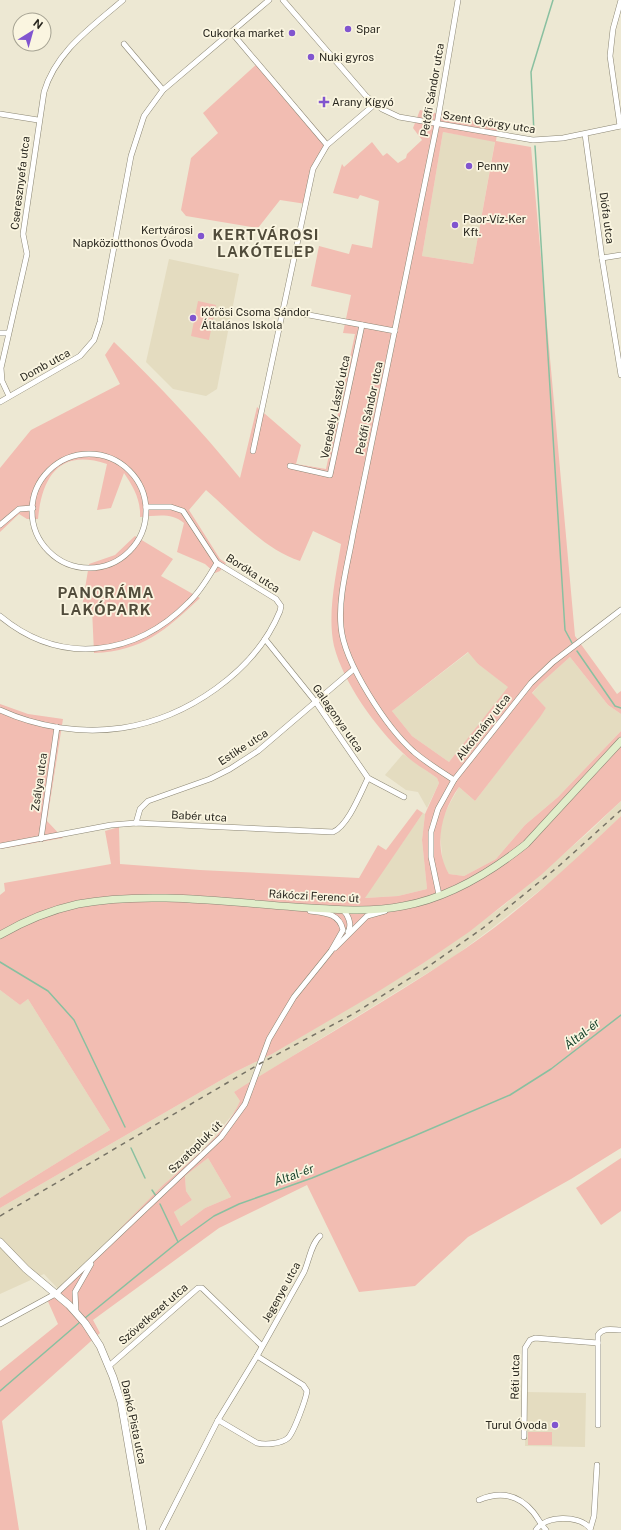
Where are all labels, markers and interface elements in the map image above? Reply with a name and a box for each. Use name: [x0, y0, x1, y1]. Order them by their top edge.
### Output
north arrow: [12, 12, 52, 52]
text: N: [31, 17, 45, 31]
place label: Spar: [356, 23, 380, 35]
marker: Spar: [343, 24, 353, 34]
place label: Cukorka market: [203, 27, 284, 39]
marker: Cukorka market: [287, 28, 297, 38]
street label: Petőfi Sándor utca: [418, 42, 446, 138]
place label: Nuki gyros: [319, 51, 374, 63]
marker: Nuki gyros: [306, 52, 316, 62]
place label: Arany Kígyó: [332, 96, 394, 108]
marker: Arany Kígyó: [319, 97, 329, 107]
street label: Szent György utca: [442, 109, 536, 135]
street label: Cseresznyefa utca: [8, 136, 32, 230]
place label: Penny: [477, 160, 509, 172]
marker: Penny: [464, 161, 474, 171]
street label: Diófa utca: [597, 191, 617, 245]
place label: Paor-Víz-Ker Kft.: [463, 213, 526, 238]
marker: Paor-Víz-Ker Kft.: [450, 220, 460, 230]
place label: Kertvárosi Napköziotthonos Óvoda: [72, 224, 193, 249]
district label: KERTVÁROSI LAKÓTELEP: [213, 226, 319, 260]
marker: Kertvárosi Napköziotthonos Óvoda: [196, 231, 206, 241]
place label: Kőrösi Csoma Sándor Általános Iskola: [201, 306, 310, 331]
marker: Kőrösi Csoma Sándor Általános Iskola: [188, 313, 198, 323]
street label: Domb utca: [18, 346, 72, 384]
street label: Verebély László utca: [318, 354, 352, 460]
street label: Petőfi Sándor utca: [353, 360, 385, 456]
street label: Boróka utca: [224, 551, 282, 595]
district label: PANORÁMA LAKÓPARK: [58, 584, 154, 618]
street label: Galagonya utca: [310, 682, 366, 754]
street label: Alkotmány utca: [454, 692, 512, 762]
street label: Estike utca: [216, 727, 270, 767]
street label: Zsálya utca: [29, 752, 49, 812]
street label: Babér utca: [171, 809, 227, 823]
street label: Rákóczi Ferenc út: [268, 888, 360, 904]
water label: Által-ér: [562, 1016, 603, 1052]
street label: Szvatopluk út: [166, 1118, 224, 1176]
water label: Által-ér: [272, 1161, 316, 1189]
street label: Jegenye utca: [260, 1260, 302, 1324]
street label: Szövetkezet utca: [116, 1281, 190, 1347]
street label: Réti utca: [509, 1354, 521, 1400]
street label: Dankó Pista utca: [119, 1379, 149, 1465]
place label: Turul Óvoda: [485, 1418, 547, 1431]
marker: Turul Óvoda: [550, 1420, 560, 1430]

